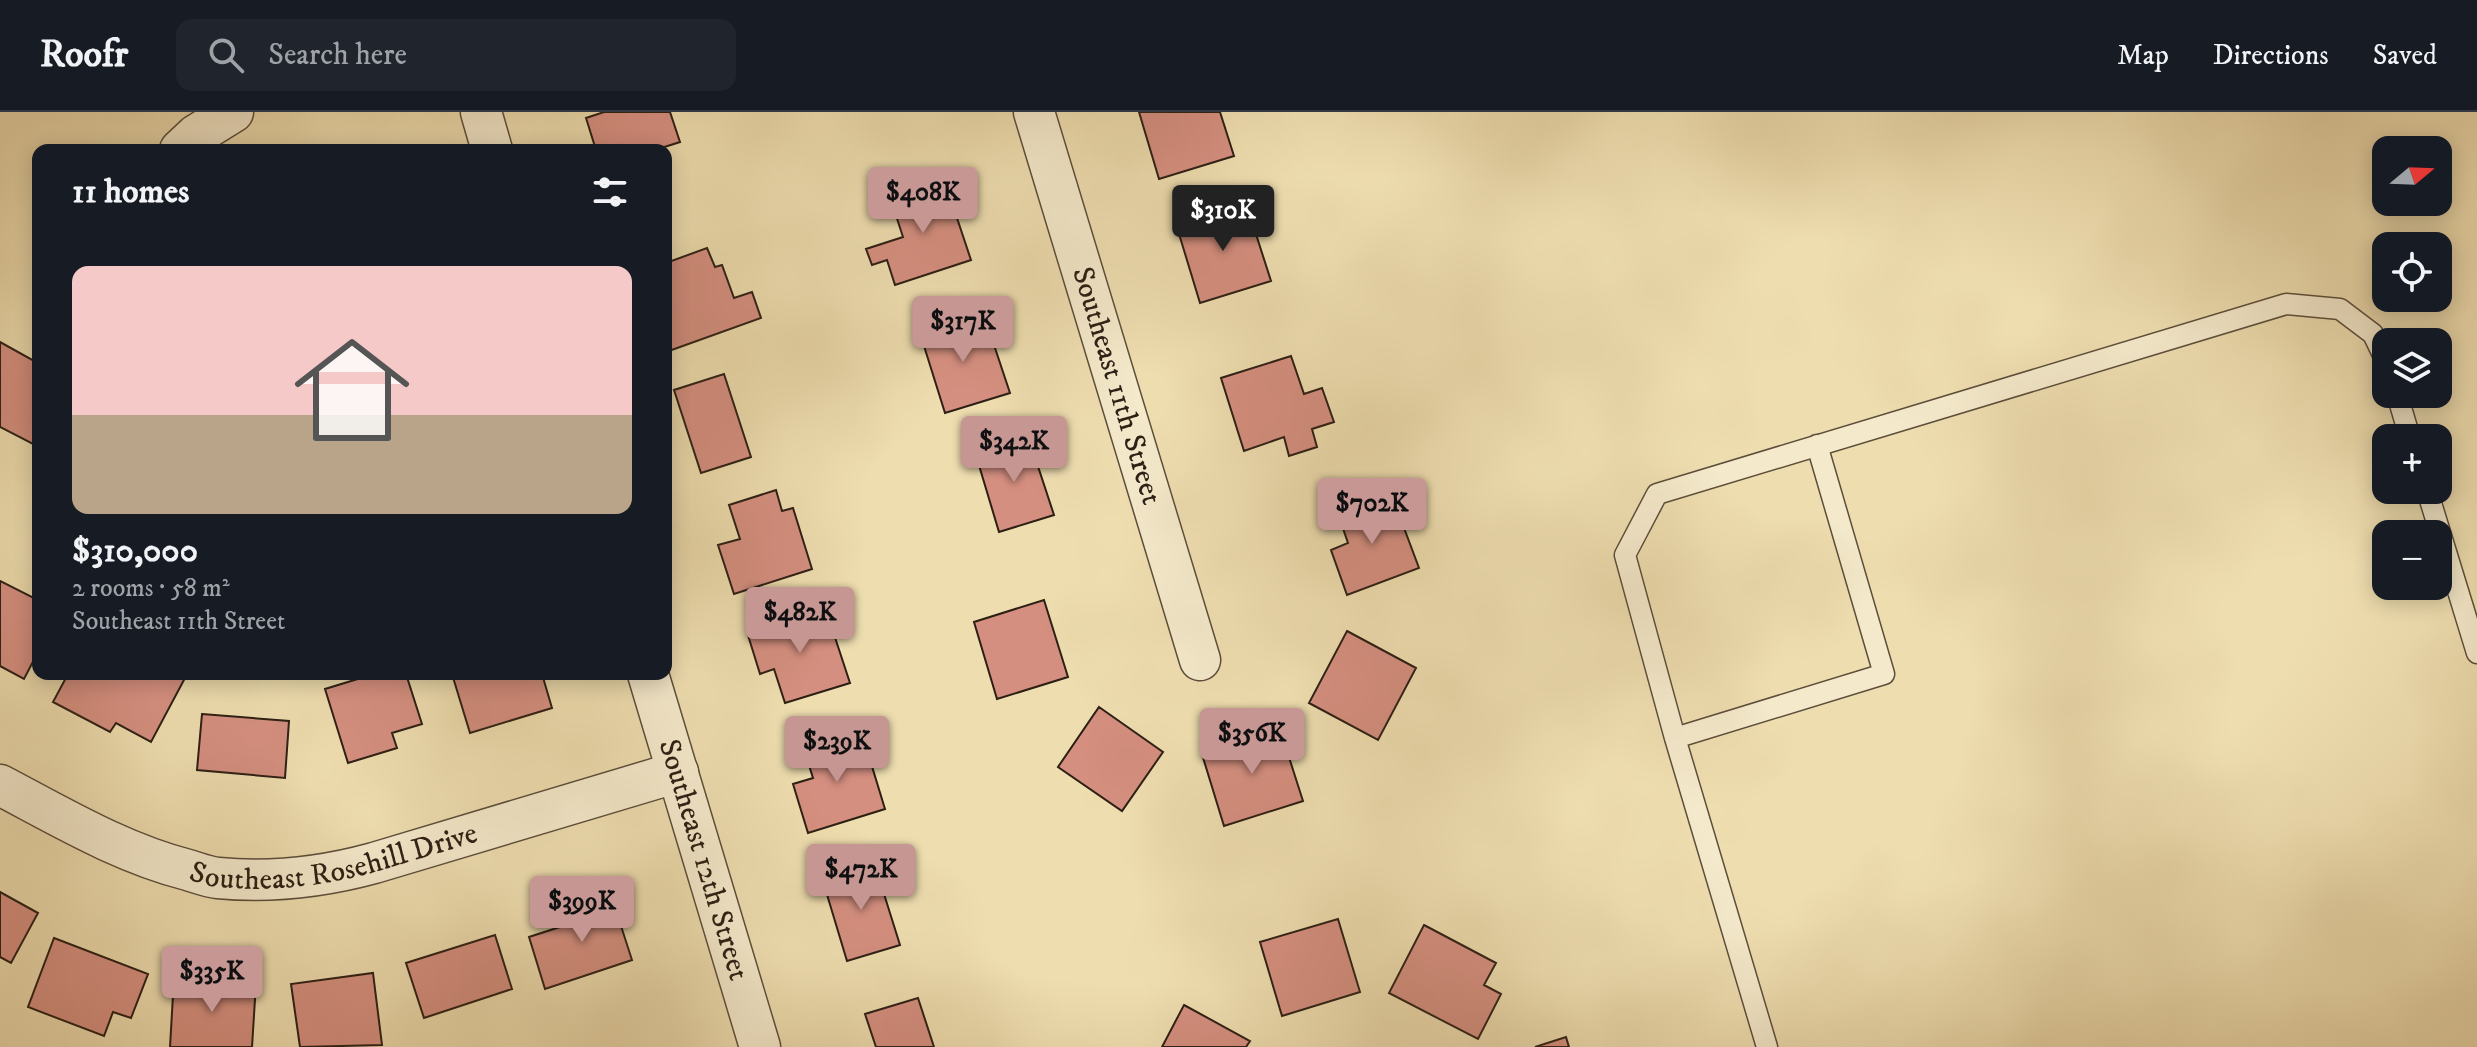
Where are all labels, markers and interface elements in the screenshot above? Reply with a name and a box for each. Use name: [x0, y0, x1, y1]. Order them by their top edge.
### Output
search box: [176, 19, 736, 91]
text: Roofr: [40, 31, 128, 79]
icon: search: [204, 33, 248, 77]
text: Search here: [268, 37, 407, 74]
text: Map: [2117, 38, 2169, 73]
text: Directions: [2213, 38, 2329, 73]
text: Saved: [2373, 38, 2437, 73]
north arrow: [2372, 136, 2452, 216]
map controls: [2372, 136, 2452, 600]
pin: $408K: [867, 167, 979, 235]
icon: filters: [588, 170, 632, 214]
text: 11 homes: [72, 171, 189, 213]
text: $408K: [886, 176, 960, 209]
pin: $310K: [1167, 185, 1279, 253]
text: $310K: [1190, 194, 1256, 227]
button: locate: [2372, 232, 2452, 312]
street label: Southeast 11th Street: [1064, 263, 1170, 509]
pin: $317K: [907, 296, 1019, 364]
text: $317K: [930, 305, 996, 338]
icon: home: [280, 318, 424, 462]
button: layers: [2372, 328, 2452, 408]
pin: $342K: [958, 416, 1070, 484]
button: +: [2372, 424, 2452, 504]
text: $342K: [979, 425, 1049, 458]
pin: $702K: [1316, 478, 1428, 546]
text: $702K: [1336, 487, 1408, 520]
button: −: [2372, 520, 2452, 600]
text: $310,000: [72, 530, 198, 572]
text: 2 rooms · 58 m²: [72, 572, 230, 605]
pin: $482K: [744, 587, 856, 655]
text: $482K: [763, 596, 837, 629]
text: Southeast 11th Street: [72, 605, 285, 638]
pin: $356K: [1196, 708, 1308, 776]
pin: $239K: [781, 716, 893, 784]
text: $356K: [1218, 717, 1286, 750]
text: $239K: [803, 725, 871, 758]
street label: Southeast 12th Street: [650, 735, 757, 985]
street label: Southeast Rosehill Drive: [185, 815, 482, 898]
pin: $472K: [805, 844, 917, 912]
text: $472K: [824, 853, 898, 886]
pin: $399K: [526, 876, 638, 944]
text: $399K: [548, 885, 616, 918]
pin: $335K: [156, 946, 268, 1014]
text: $335K: [180, 955, 244, 988]

